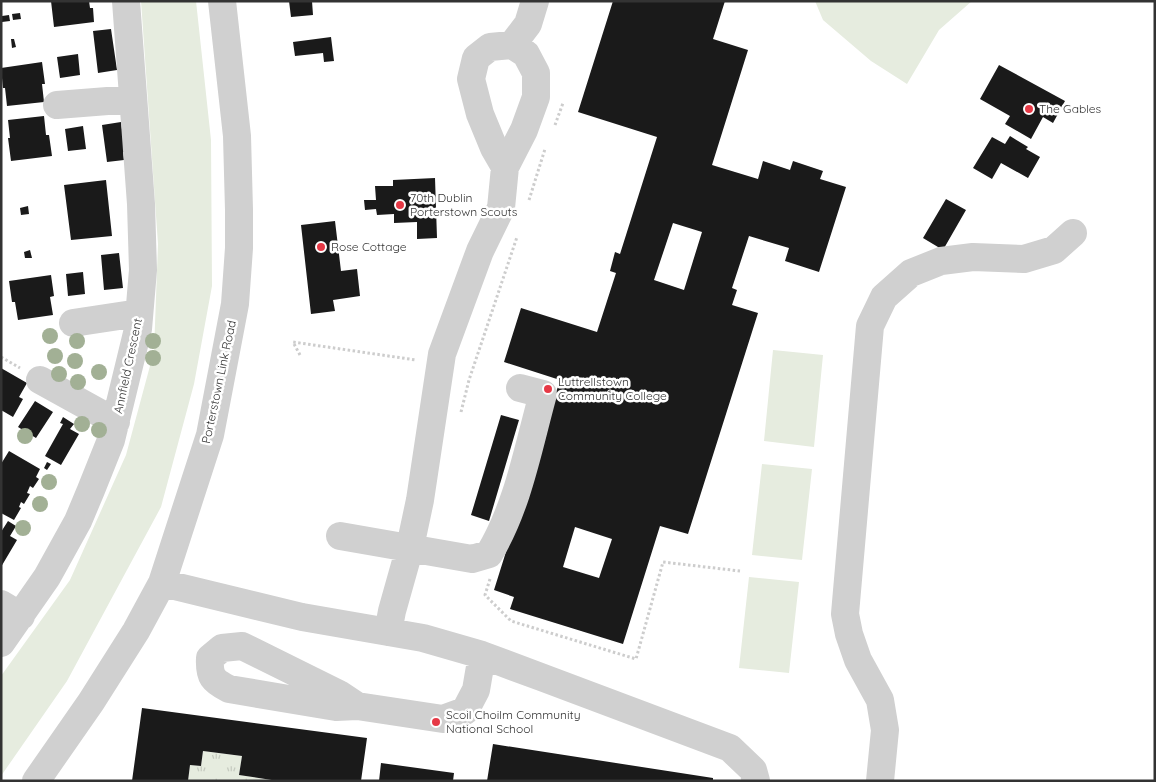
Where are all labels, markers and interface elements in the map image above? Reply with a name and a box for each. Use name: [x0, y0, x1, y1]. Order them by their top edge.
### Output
place label: The Gables: [1039, 101, 1102, 116]
marker: The Gables: [1023, 103, 1035, 115]
place label: 70th Dublin Porterstown Scouts: [410, 190, 518, 219]
marker: 70th Dublin Porterstown Scouts: [394, 199, 406, 211]
place label: Rose Cottage: [331, 239, 407, 254]
marker: Rose Cottage: [315, 241, 327, 253]
street label: Annfield Crescent: [110, 317, 145, 415]
street label: Porterstown Link Road: [198, 319, 239, 445]
place label: Luttrellstown Community College: [558, 374, 667, 403]
marker: Luttrellstown Community College: [542, 383, 554, 395]
place label: Scoil Choilm Community National School: [446, 707, 580, 736]
marker: Scoil Choilm Community National School: [430, 716, 442, 728]

